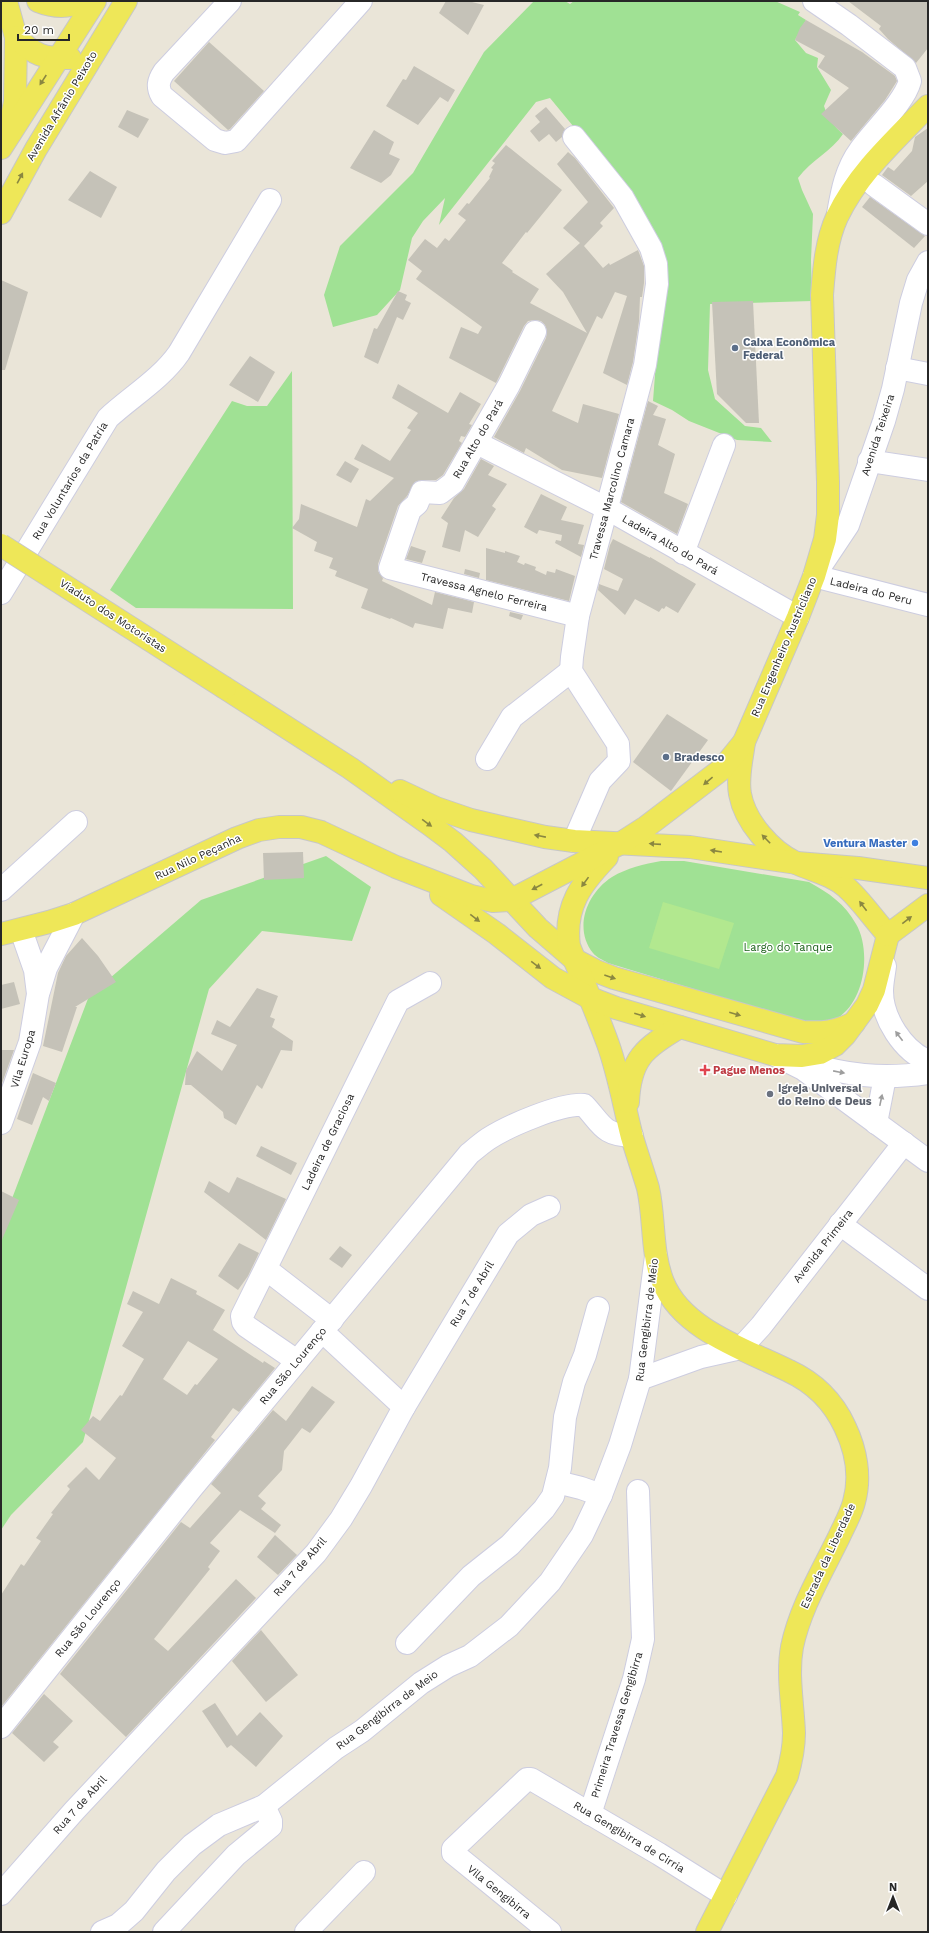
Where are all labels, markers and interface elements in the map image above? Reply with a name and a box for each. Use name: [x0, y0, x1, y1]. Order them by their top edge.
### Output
scale bar: [18, 16, 69, 42]
text: 20 m: [24, 23, 54, 37]
street label: Avenida Afrânio Peixoto: [24, 49, 100, 163]
one-way arrow: [39, 75, 47, 86]
one-way arrow: [16, 172, 23, 184]
place label: Caixa Econômica Federal: [743, 336, 836, 362]
marker: Caixa Econômica Federal: [730, 343, 740, 353]
street label: Avenida Teixeira: [859, 392, 897, 478]
street label: Rua Alto do Pará: [450, 397, 506, 481]
street label: Travessa Marcolino Camara: [587, 416, 637, 562]
street label: Rua Voluntarios da Patría: [30, 420, 110, 542]
street label: Ladeira Alto do Pará: [620, 512, 720, 578]
street label: Travessa Agnelo Ferreira: [419, 570, 549, 614]
street label: Ladeira do Peru: [828, 574, 914, 608]
street label: Rua Engenheiro Austricliano: [749, 575, 819, 719]
street label: Viaduto dos Motoristas: [57, 577, 169, 656]
place label: Bradesco: [674, 751, 725, 764]
marker: Bradesco: [661, 752, 671, 762]
one-way arrow: [703, 776, 713, 785]
one-way arrow: [422, 818, 432, 826]
street label: Rua Nilo Peçanha: [153, 831, 243, 883]
one-way arrow: [534, 833, 546, 839]
one-way arrow: [761, 834, 771, 844]
place label: Ventura Master: [823, 837, 907, 850]
marker: Ventura Master: [910, 838, 920, 848]
one-way arrow: [649, 841, 661, 848]
one-way arrow: [710, 848, 723, 854]
one-way arrow: [580, 876, 589, 887]
one-way arrow: [531, 884, 542, 891]
one-way arrow: [859, 901, 867, 911]
one-way arrow: [470, 914, 481, 922]
one-way arrow: [902, 915, 913, 924]
park label: Largo do Tanque: [744, 941, 832, 954]
one-way arrow: [531, 961, 542, 969]
one-way arrow: [605, 974, 617, 980]
one-way arrow: [729, 1011, 741, 1017]
one-way arrow: [634, 1012, 646, 1018]
street label: Vila Europa: [8, 1028, 38, 1090]
one-way arrow: [895, 1030, 903, 1041]
place label: Pague Menos: [713, 1064, 785, 1077]
marker: Pague Menos: [700, 1065, 710, 1075]
one-way arrow: [833, 1069, 845, 1075]
place label: Igreja Universal do Reino de Deus: [778, 1082, 872, 1108]
marker: Igreja Universal do Reino de Deus: [765, 1089, 775, 1099]
street label: Ladeira de Graciosa: [299, 1091, 357, 1193]
one-way arrow: [878, 1094, 884, 1106]
street label: Avenida Primeira: [790, 1207, 856, 1285]
street label: Rua 7 de Abril: [447, 1258, 497, 1329]
street label: Rua Gengibirra de Meio: [633, 1258, 661, 1382]
street label: Rua São Lourenço: [257, 1325, 329, 1407]
street label: Estrada da Liberdade: [798, 1501, 858, 1611]
street label: Rua 7 de Abril: [271, 1534, 330, 1599]
street label: Rua São Lourenço: [52, 1576, 124, 1660]
street label: Primeira Travessa Gengibirra: [589, 1650, 645, 1800]
street label: Rua Gengibirra de Meio: [334, 1667, 440, 1753]
street label: Rua 7 de Abril: [50, 1773, 110, 1837]
street label: Rua Gengibirra de Cirria: [571, 1799, 687, 1875]
street label: Vila Gengibirra: [465, 1862, 533, 1922]
north arrow: [873, 1877, 913, 1917]
text: N: [889, 1881, 897, 1894]

